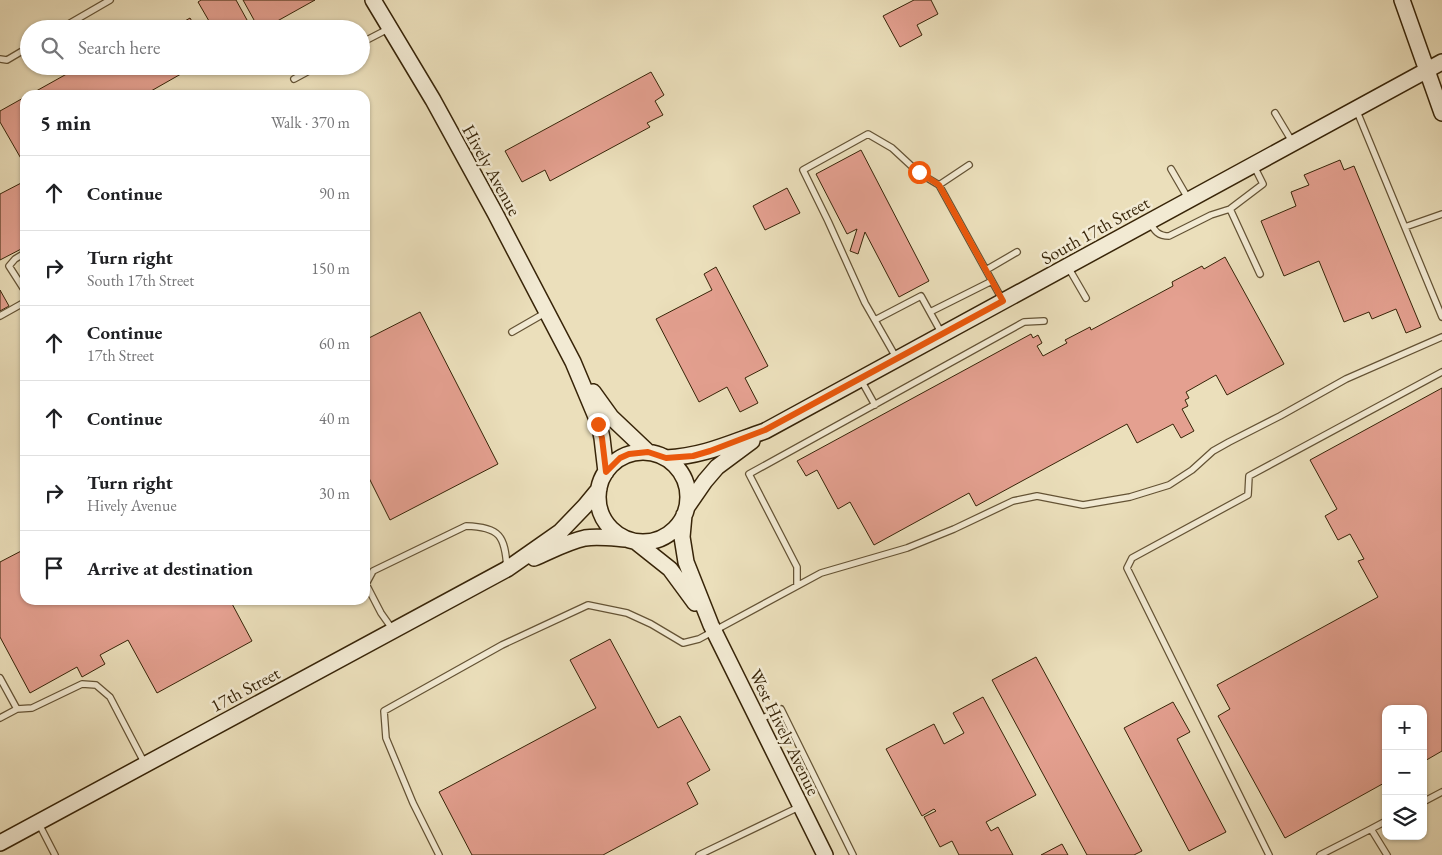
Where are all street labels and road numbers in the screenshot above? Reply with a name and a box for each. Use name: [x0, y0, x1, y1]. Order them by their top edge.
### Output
street label: Hively Avenue: [457, 120, 527, 220]
street label: South 17th Street: [1037, 191, 1154, 269]
street label: 17th Street: [206, 661, 284, 717]
street label: West Hively Avenue: [744, 665, 826, 799]

